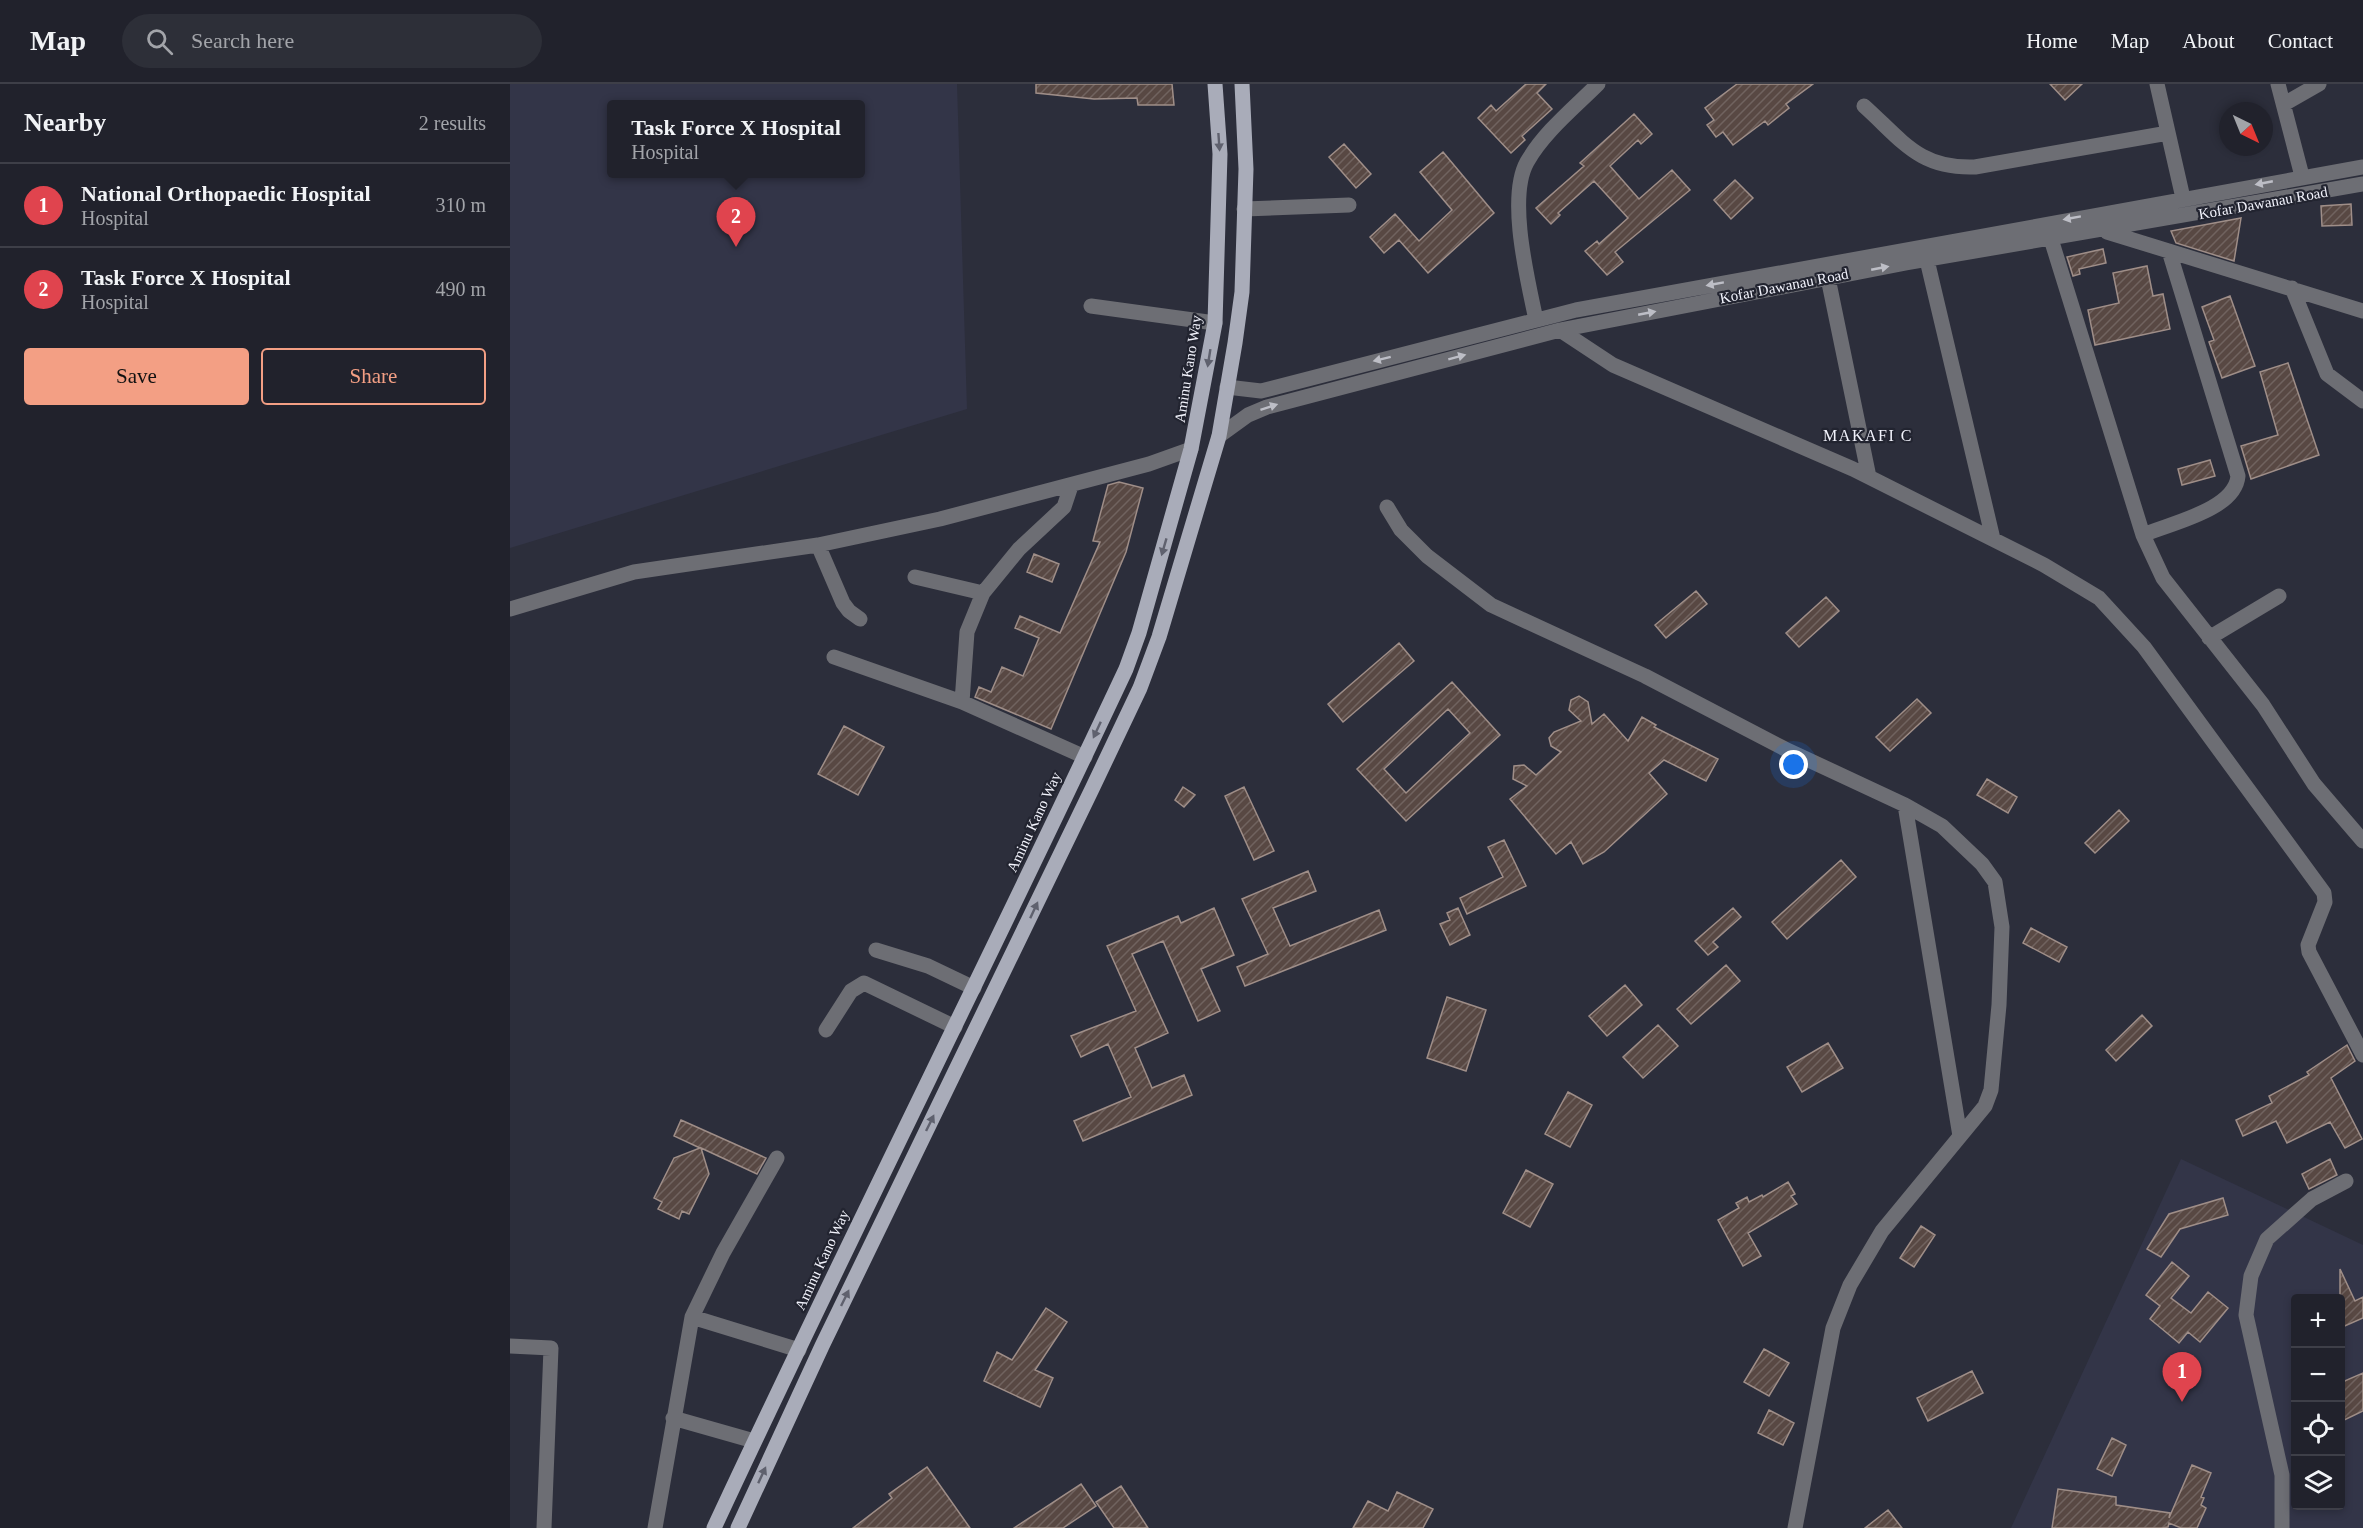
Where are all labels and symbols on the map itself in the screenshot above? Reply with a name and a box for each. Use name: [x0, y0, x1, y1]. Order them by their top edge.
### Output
north arrow: [2219, 102, 2273, 156]
one-way arrow: [1214, 133, 1224, 152]
one-way arrow: [2254, 179, 2273, 188]
street label: Kofar Dawanau Road: [2197, 184, 2329, 222]
pin: 2: [716, 198, 756, 247]
one-way arrow: [2062, 214, 2081, 223]
one-way arrow: [1870, 263, 1889, 272]
street label: Kofar Dawanau Road: [1718, 266, 1850, 306]
one-way arrow: [1705, 279, 1724, 288]
one-way arrow: [1638, 308, 1657, 317]
street label: Aminu Kano Way: [1172, 314, 1204, 424]
one-way arrow: [1204, 348, 1213, 367]
one-way arrow: [1448, 352, 1466, 361]
one-way arrow: [1372, 354, 1391, 364]
one-way arrow: [1260, 402, 1278, 411]
district label: MAKAFI C: [1823, 427, 1913, 444]
one-way arrow: [1159, 538, 1168, 556]
one-way arrow: [1093, 721, 1102, 738]
your location: [1779, 750, 1808, 779]
street label: Aminu Kano Way: [1004, 769, 1064, 875]
one-way arrow: [1030, 901, 1039, 918]
one-way arrow: [925, 1114, 935, 1132]
street label: Aminu Kano Way: [792, 1207, 852, 1313]
one-way arrow: [840, 1290, 849, 1307]
pin: 1: [2162, 1352, 2202, 1402]
one-way arrow: [757, 1466, 766, 1483]

